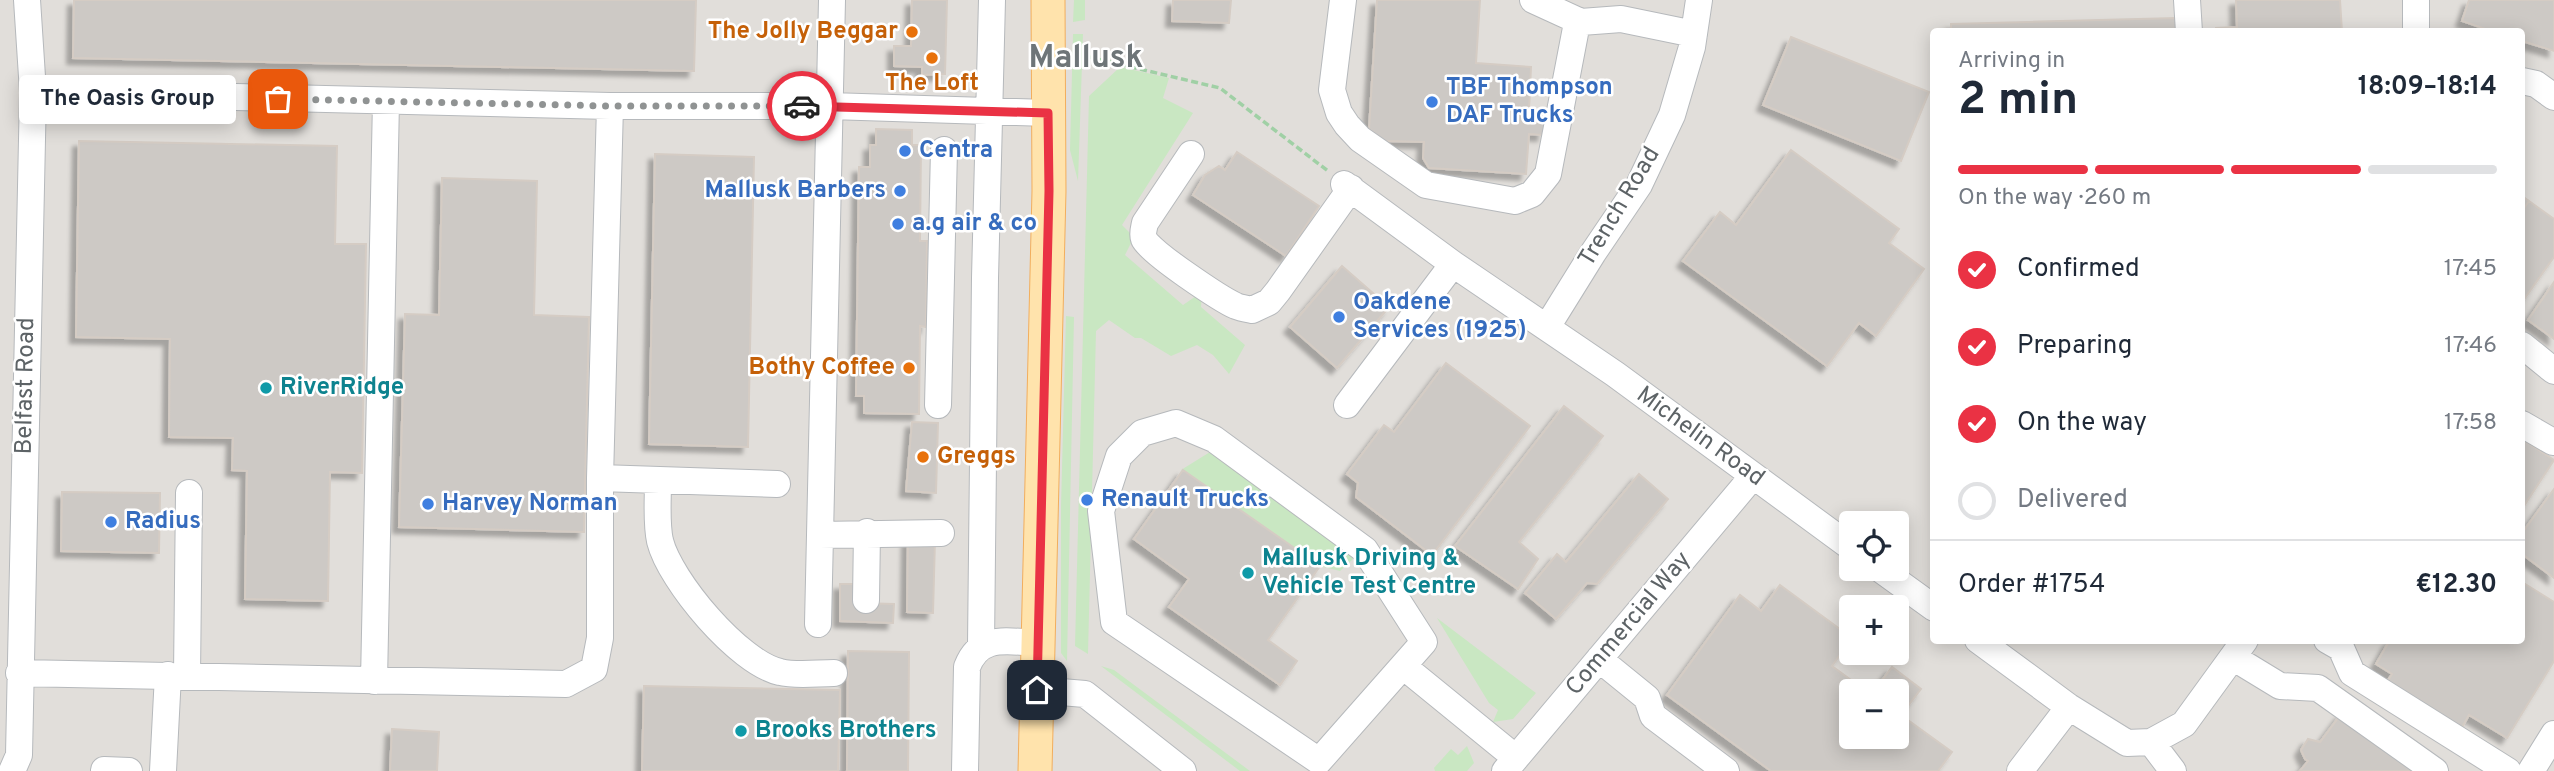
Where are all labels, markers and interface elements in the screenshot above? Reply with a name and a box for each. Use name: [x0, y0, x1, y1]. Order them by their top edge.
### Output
place label: The Jolly Beggar: [708, 17, 898, 47]
marker: The Jolly Beggar: [904, 24, 920, 40]
district label: Mallusk: [1029, 39, 1144, 79]
text: Arriving in: [1958, 47, 2065, 76]
marker: The Loft: [924, 50, 940, 66]
pin: [248, 69, 308, 129]
place label: The Loft: [885, 69, 979, 99]
courier: [767, 71, 837, 141]
text: 18:09–18:14: [2358, 71, 2497, 104]
text: 2 min: [1958, 72, 2078, 131]
place label: TBF Thompson DAF Trucks: [1446, 73, 1613, 131]
callout: The Oasis Group: [19, 74, 236, 124]
icon: bag: [259, 80, 297, 118]
text: The Oasis Group: [40, 85, 215, 114]
icon: car: [783, 87, 821, 125]
marker: TBF Thompson DAF Trucks: [1424, 94, 1440, 110]
place label: Centra: [919, 136, 993, 166]
street label: Trench Road: [1573, 142, 1667, 272]
marker: Centra: [897, 143, 913, 159]
place label: Mallusk Barbers: [705, 176, 886, 206]
marker: Mallusk Barbers: [892, 183, 908, 199]
text: On the way · 260 m: [1958, 184, 2151, 213]
place label: a.g air & co: [912, 209, 1037, 239]
marker: a.g air & co: [890, 216, 906, 232]
icon: check: [1958, 251, 1996, 289]
text: Confirmed: [2017, 253, 2140, 286]
text: 17:45: [2444, 255, 2497, 284]
place label: Oakdene Services (1925): [1353, 288, 1527, 346]
marker: Oakdene Services (1925): [1331, 309, 1347, 325]
street label: Belfast Road: [10, 317, 42, 455]
icon: check: [1958, 328, 1996, 366]
text: Preparing: [2017, 330, 2132, 363]
text: 17:46: [2444, 332, 2497, 361]
place label: Bothy Coffee: [749, 353, 895, 383]
marker: Bothy Coffee: [901, 360, 917, 376]
place label: RiverRidge: [280, 373, 404, 403]
marker: RiverRidge: [258, 380, 274, 396]
street label: Michelin Road: [1630, 380, 1770, 494]
icon: check: [1958, 405, 1996, 443]
text: On the way: [2017, 407, 2147, 440]
text: 17:58: [2444, 409, 2497, 438]
place label: Greggs: [937, 442, 1016, 472]
marker: Greggs: [915, 449, 931, 465]
text: Delivered: [2017, 484, 2128, 517]
place label: Renault Trucks: [1101, 485, 1269, 515]
place label: Harvey Norman: [442, 489, 618, 519]
marker: Renault Trucks: [1079, 492, 1095, 508]
marker: Harvey Norman: [420, 496, 436, 512]
place label: Radius: [125, 507, 201, 537]
map controls: [1839, 511, 1909, 749]
button: locate: [1839, 511, 1909, 581]
marker: Radius: [103, 514, 119, 530]
place label: Mallusk Driving & Vehicle Test Centre: [1262, 544, 1476, 602]
street label: Commercial Way: [1560, 546, 1698, 702]
marker: Mallusk Driving & Vehicle Test Centre: [1240, 565, 1256, 581]
text: Order #1754: [1958, 569, 2105, 602]
text: €12.30: [2416, 569, 2497, 602]
button: +: [1839, 595, 1909, 665]
pin: [1007, 660, 1067, 720]
icon: home: [1018, 671, 1056, 709]
button: −: [1839, 679, 1909, 749]
place label: Brooks Brothers: [755, 716, 937, 746]
marker: Brooks Brothers: [733, 723, 749, 739]

